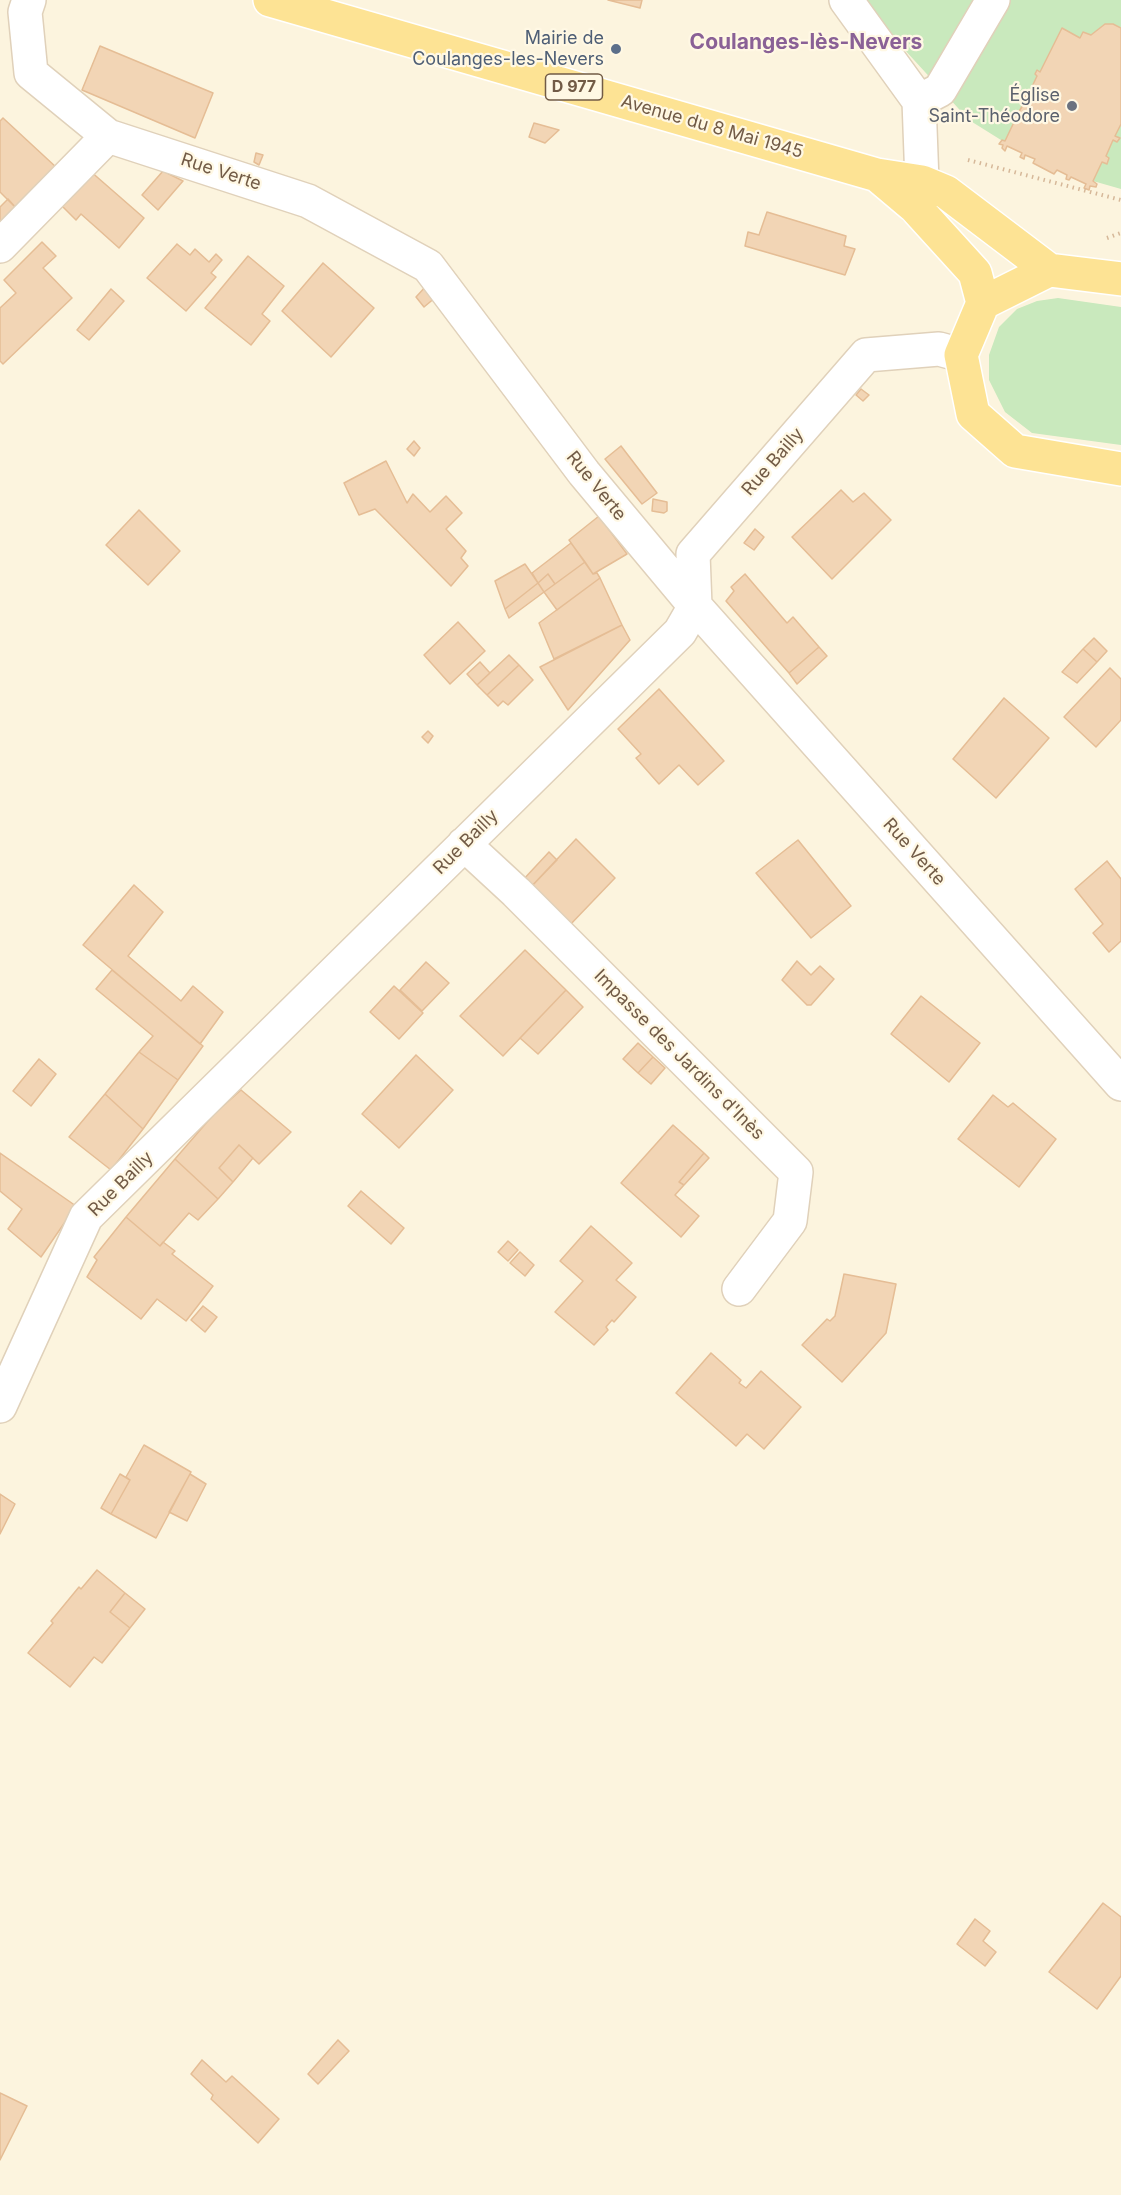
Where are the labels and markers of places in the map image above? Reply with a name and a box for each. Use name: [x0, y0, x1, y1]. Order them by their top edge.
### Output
place label: Mairie de Coulanges-les-Nevers: [412, 28, 604, 70]
marker: Mairie de Coulanges-les-Nevers: [609, 42, 623, 56]
place label: Église Saint-Théodore: [929, 85, 1060, 128]
marker: Église Saint-Théodore: [1065, 99, 1079, 113]

